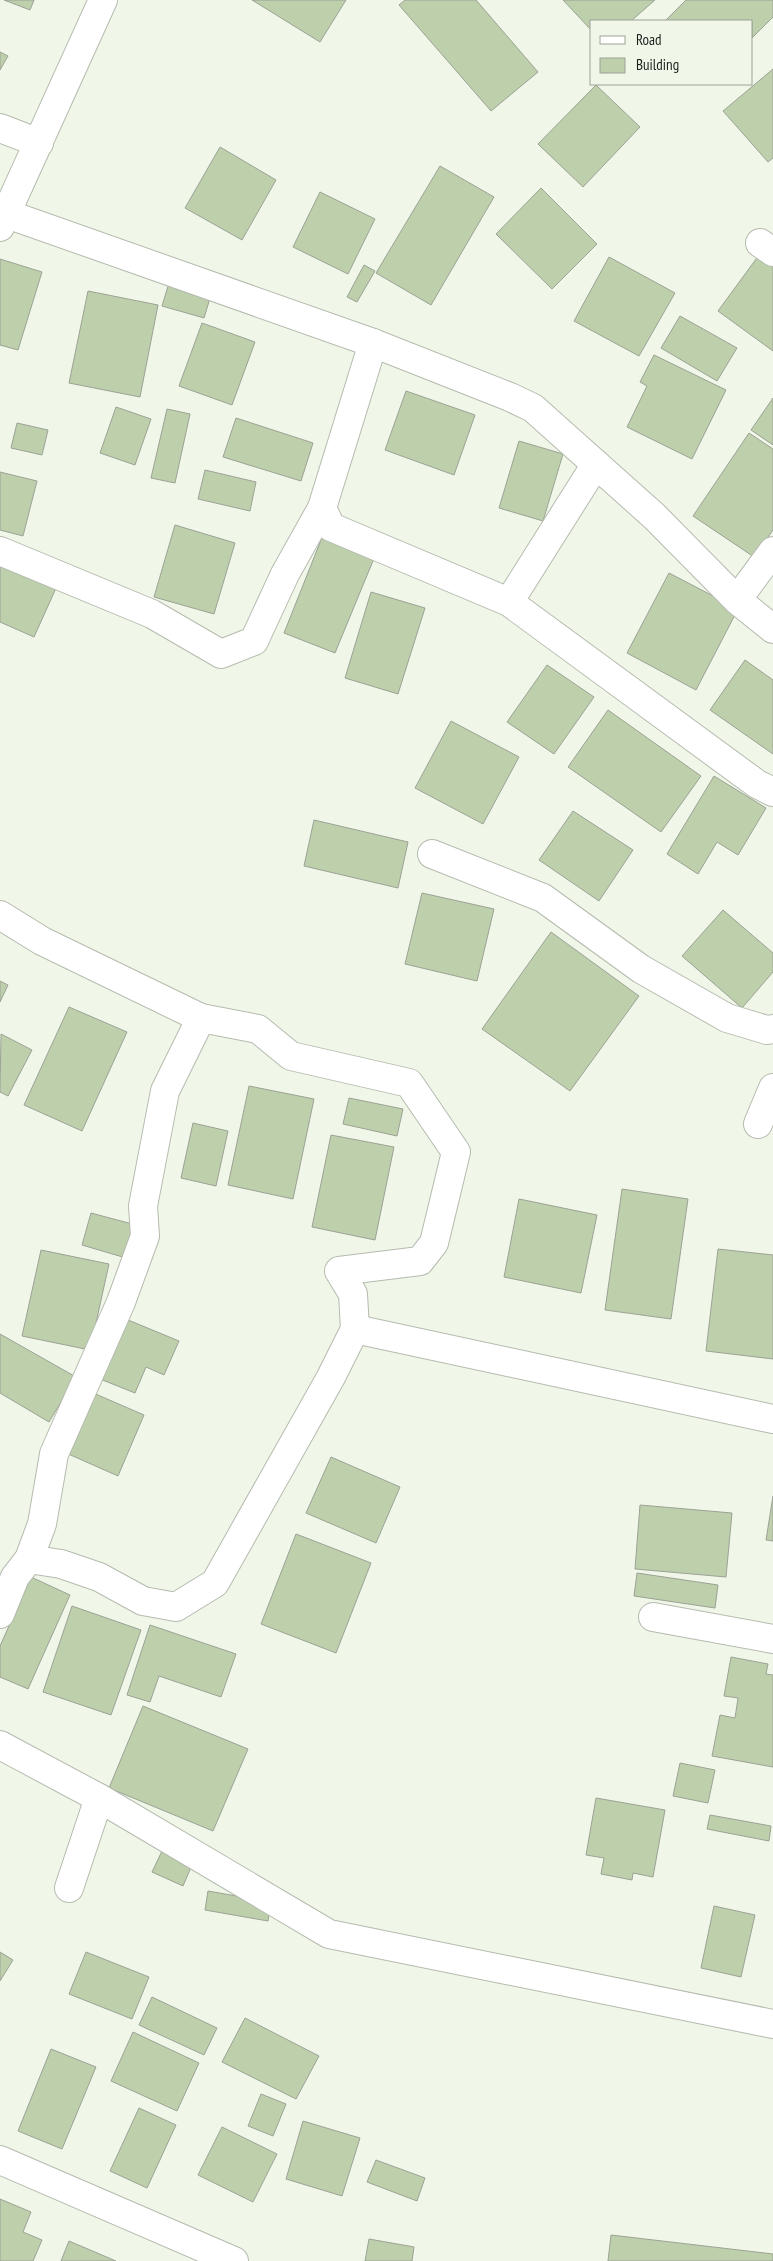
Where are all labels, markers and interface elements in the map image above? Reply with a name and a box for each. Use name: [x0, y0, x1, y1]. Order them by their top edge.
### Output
legend: [590, 20, 753, 85]
text: Road: [636, 30, 662, 49]
text: Building: [636, 55, 679, 74]

